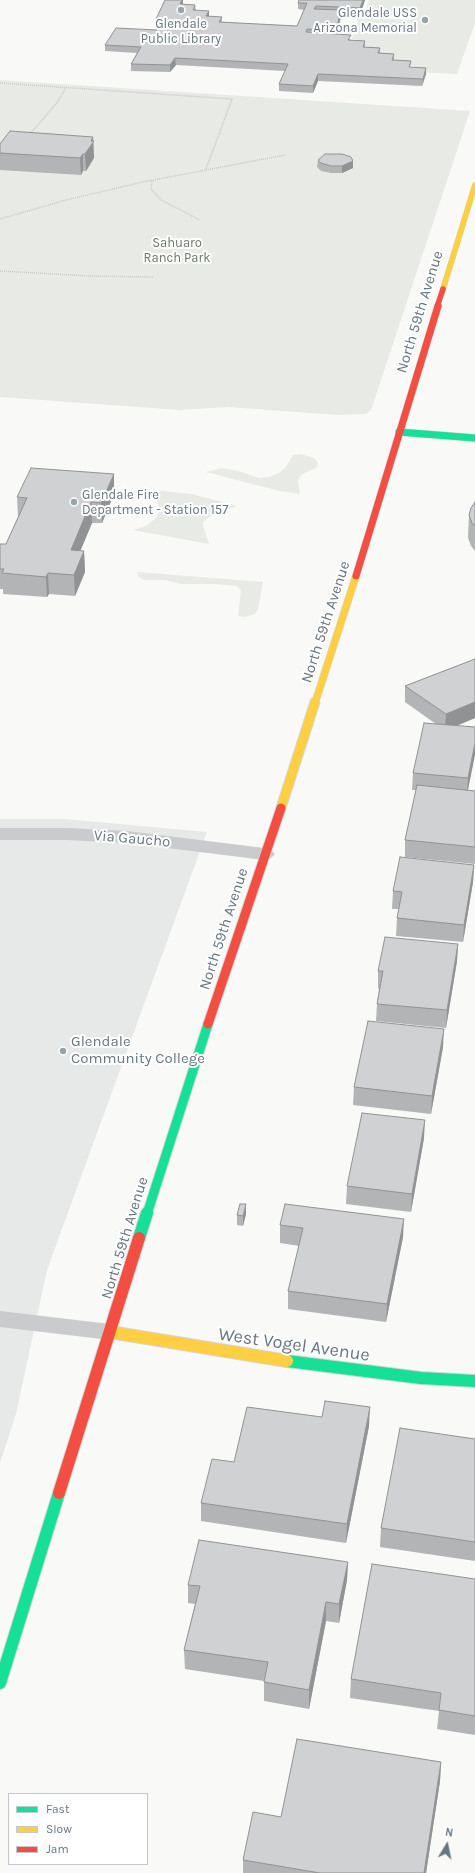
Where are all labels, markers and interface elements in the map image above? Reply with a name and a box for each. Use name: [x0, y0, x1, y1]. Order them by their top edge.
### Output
marker: Glendale Public Library: [176, 5, 186, 15]
place label: Glendale USS Arizona Memorial: [313, 5, 417, 36]
marker: Glendale USS Arizona Memorial: [420, 15, 430, 25]
place label: Glendale Public Library: [141, 16, 221, 47]
park label: Sahuaro Ranch Park: [144, 235, 210, 266]
street label: North 59th Avenue: [393, 249, 447, 375]
place label: Glendale Fire Department - Station 157: [82, 487, 228, 518]
marker: Glendale Fire Department - Station 157: [69, 497, 79, 507]
street label: North 59th Avenue: [298, 559, 354, 685]
street label: Via Gaucho: [93, 827, 171, 851]
street label: North 59th Avenue: [196, 866, 252, 992]
place label: Glendale Community College: [71, 1033, 205, 1068]
marker: Glendale Community College: [58, 1046, 68, 1056]
street label: North 59th Avenue: [98, 1175, 152, 1301]
street label: West Vogel Avenue: [217, 1324, 371, 1366]
legend: [8, 1793, 148, 1865]
text: Fast: [46, 1802, 69, 1816]
text: Slow: [46, 1822, 72, 1836]
north arrow: [427, 1825, 467, 1865]
text: N: [444, 1826, 454, 1840]
text: Jam: [46, 1842, 69, 1856]

